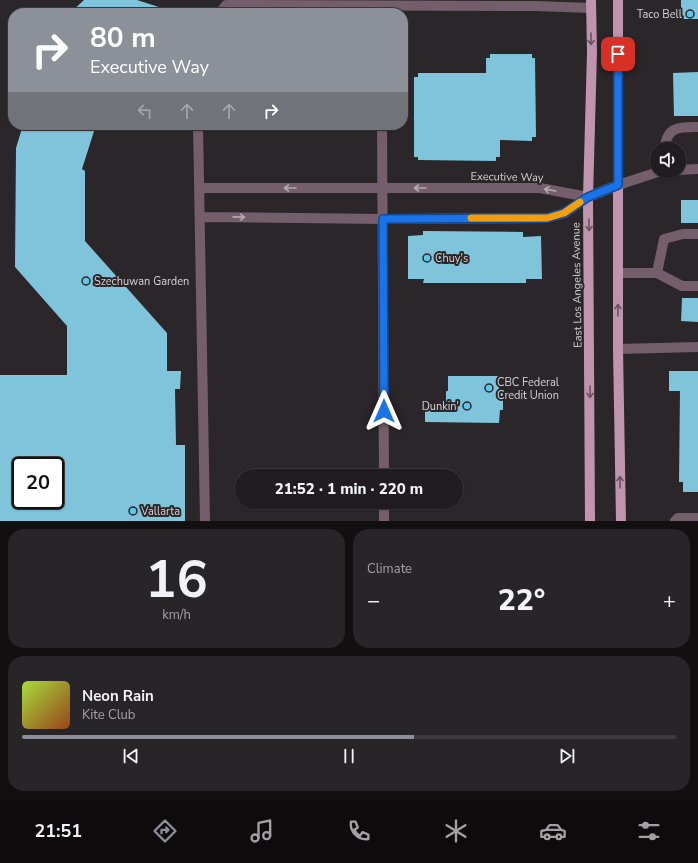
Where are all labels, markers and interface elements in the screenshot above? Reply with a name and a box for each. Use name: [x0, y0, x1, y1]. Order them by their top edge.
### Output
place label: Taco Bell: [637, 7, 683, 22]
marker: Taco Bell: [685, 9, 695, 19]
text: 80 m: [90, 19, 156, 57]
icon: right: [24, 24, 76, 76]
one-way arrow: [587, 32, 595, 45]
pin: [601, 37, 635, 71]
icon: arrive: [607, 43, 629, 65]
text: Executive Way: [90, 55, 209, 79]
icon: left: [134, 100, 156, 122]
icon: ahead: [176, 100, 198, 122]
icon: ahead: [218, 100, 240, 122]
icon: right: [260, 100, 282, 122]
map controls: [650, 142, 686, 178]
button: sound: [650, 142, 686, 178]
street label: Executive Way: [470, 169, 544, 185]
one-way arrow: [284, 184, 297, 192]
one-way arrow: [414, 184, 427, 192]
one-way arrow: [544, 186, 557, 194]
one-way arrow: [232, 214, 245, 221]
one-way arrow: [585, 218, 592, 231]
street label: East Los Angeles Avenue: [568, 222, 586, 348]
place label: Chuy's: [435, 251, 468, 266]
marker: Chuy's: [422, 253, 432, 263]
place label: Szechuwan Garden: [94, 274, 189, 289]
marker: Szechuwan Garden: [81, 276, 91, 286]
one-way arrow: [614, 304, 622, 317]
place label: CBC Federal Credit Union: [497, 375, 560, 403]
marker: CBC Federal Credit Union: [484, 383, 494, 393]
one-way arrow: [586, 385, 594, 398]
position arrow: [363, 390, 405, 432]
place label: Dunkin': [422, 399, 459, 414]
marker: Dunkin': [462, 401, 472, 411]
speed limit sign: 20: [12, 457, 64, 509]
one-way arrow: [616, 476, 624, 489]
text: 21:52 · 1 min · 220 m: [275, 479, 423, 499]
place label: Vallarta: [140, 504, 180, 519]
marker: Vallarta: [128, 506, 138, 516]
text: 16: [145, 544, 208, 615]
text: Climate: [367, 560, 412, 578]
text: 22°: [498, 580, 545, 621]
text: −: [367, 586, 380, 616]
text: +: [663, 586, 676, 616]
text: km/h: [162, 606, 191, 624]
text: Neon Rain: [82, 686, 154, 706]
text: Kite Club: [82, 706, 135, 724]
icon: previous: [120, 745, 142, 767]
icon: pause: [338, 745, 360, 767]
icon: next: [556, 745, 578, 767]
icon: directions: [151, 817, 179, 845]
icon: music: [248, 817, 276, 845]
icon: phone: [345, 817, 373, 845]
icon: climate: [442, 817, 470, 845]
icon: car: [539, 817, 567, 845]
icon: filters: [635, 817, 663, 845]
text: 21:51: [34, 819, 82, 843]

